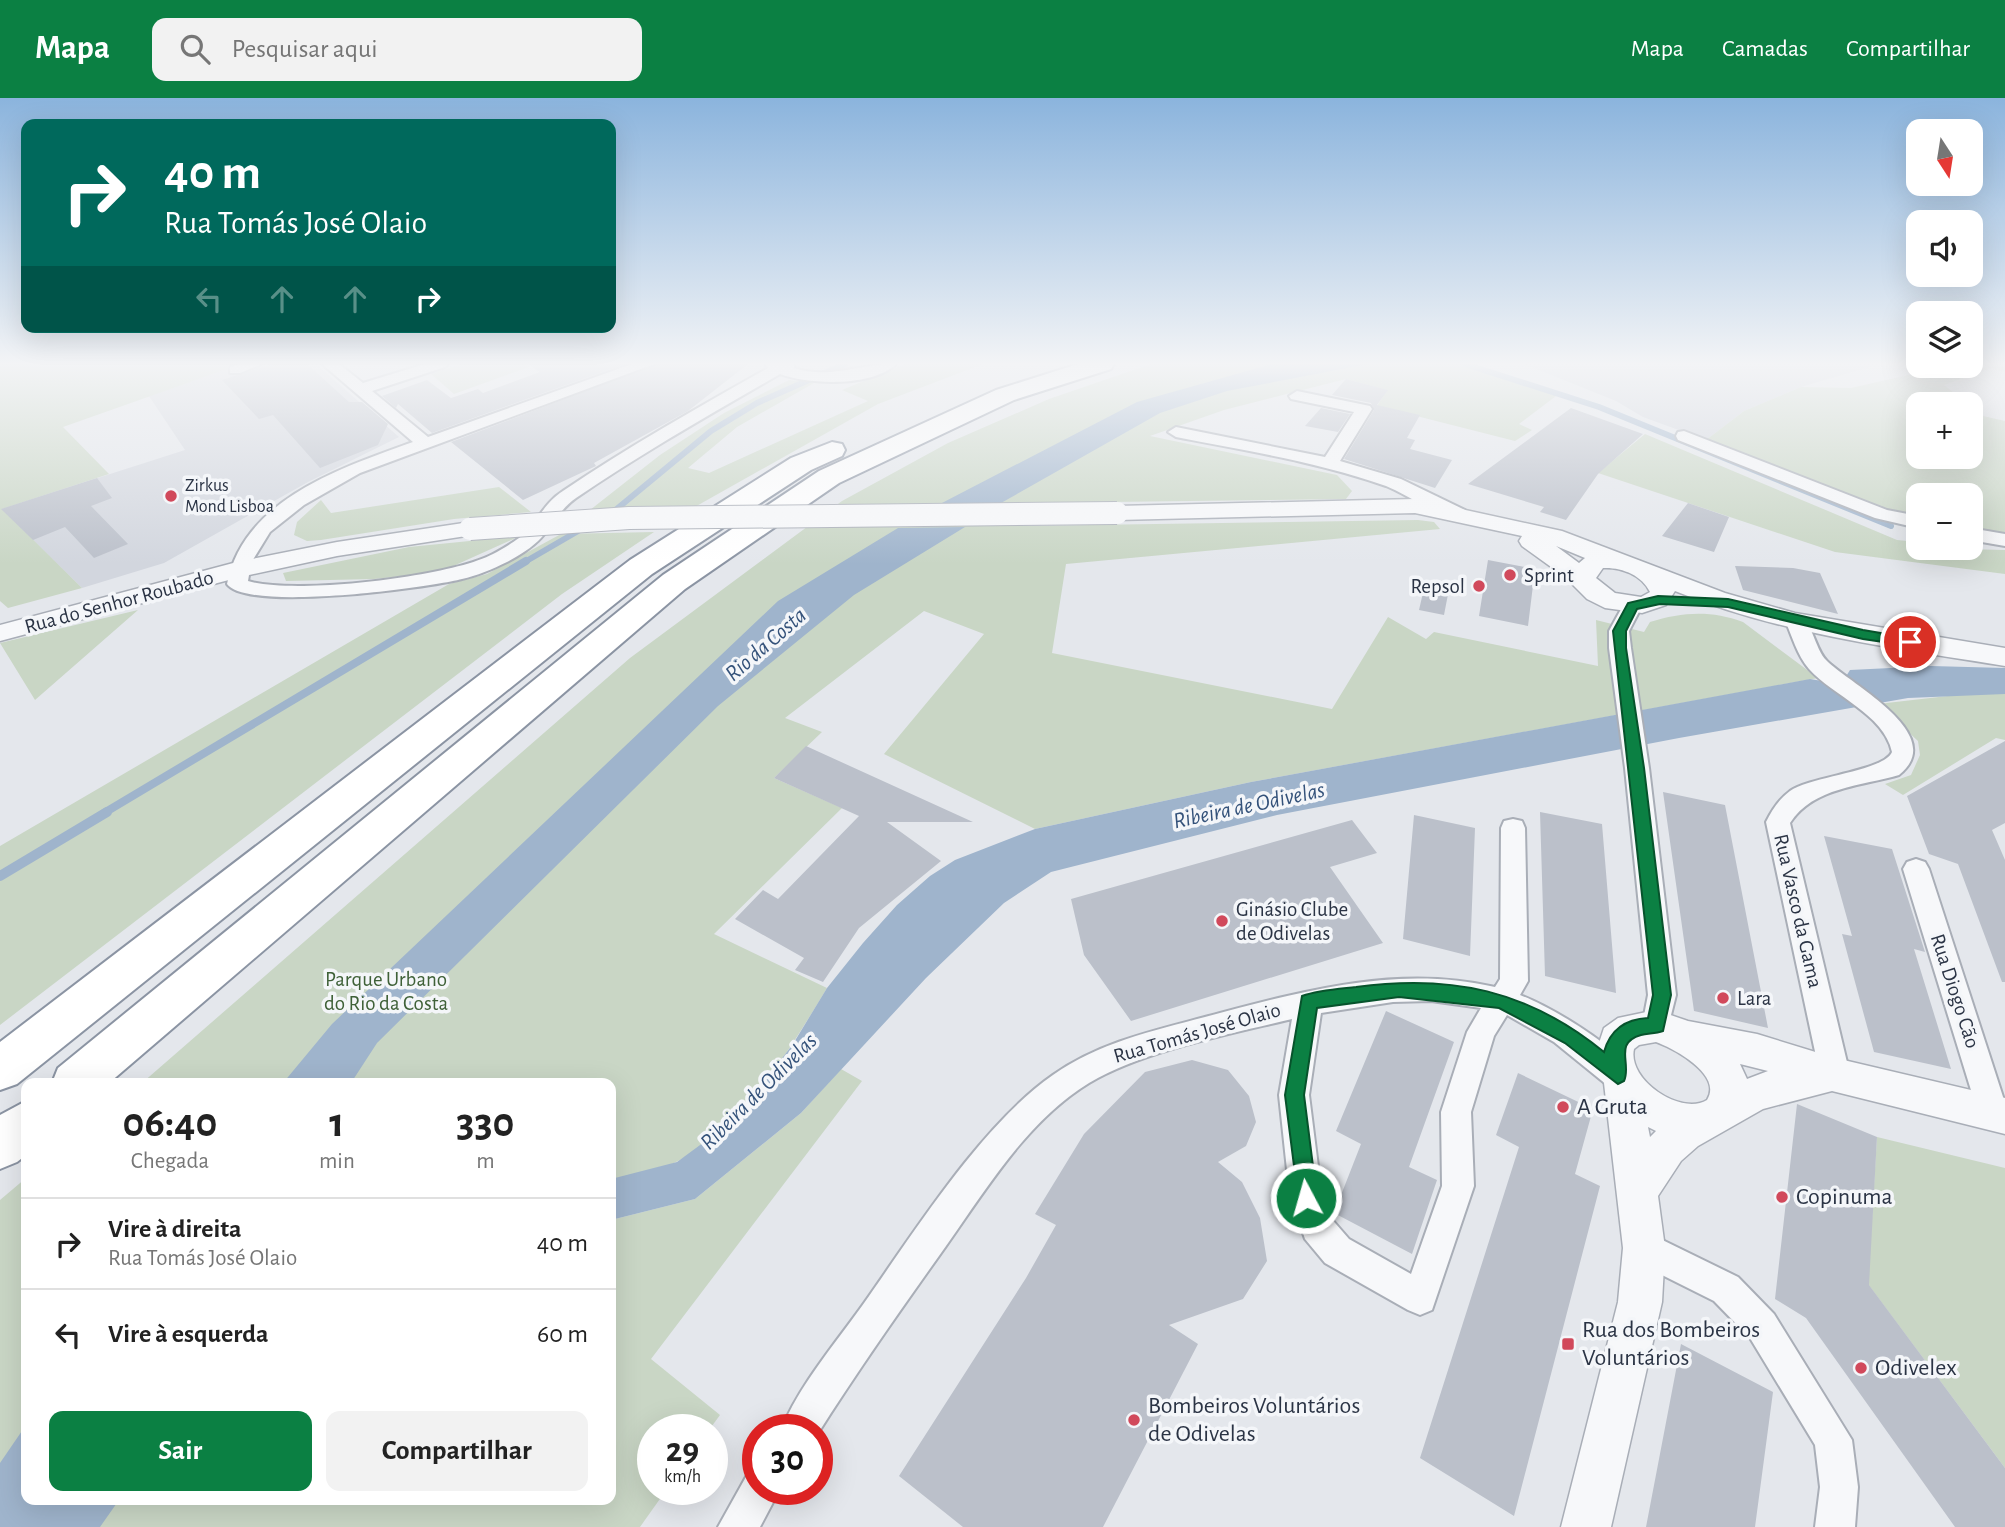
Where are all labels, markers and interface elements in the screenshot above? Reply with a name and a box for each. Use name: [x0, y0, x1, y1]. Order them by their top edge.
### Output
search box: [152, 18, 642, 81]
icon: search: [176, 30, 214, 68]
text: Mapa: [35, 32, 110, 65]
text: Pesquisar aqui: [232, 36, 378, 62]
text: Mapa: [1631, 37, 1684, 61]
text: Camadas: [1722, 37, 1808, 61]
text: Compartilhar: [1846, 37, 1970, 61]
north arrow: [1906, 119, 1983, 196]
map controls: [1906, 119, 1983, 560]
icon: right: [49, 147, 140, 238]
text: 40 m: [164, 149, 261, 198]
text: Rua Tomás José Olaio: [164, 207, 427, 239]
button: sound: [1906, 210, 1983, 287]
icon: left: [190, 280, 228, 318]
icon: ahead: [263, 280, 301, 318]
icon: ahead: [336, 280, 374, 318]
icon: right: [409, 280, 447, 318]
button: layers: [1906, 301, 1983, 378]
button: +: [1906, 392, 1983, 469]
place label: Zirkus Mond Lisboa: [185, 477, 274, 516]
button: −: [1906, 483, 1983, 560]
marker: Zirkus Mond Lisboa: [163, 488, 179, 504]
place label: Sprint: [1524, 565, 1574, 586]
street label: Rua do Senhor Roubado: [22, 567, 216, 637]
marker: Sprint: [1502, 567, 1518, 583]
place label: Repsol: [1410, 576, 1465, 597]
marker: Repsol: [1471, 578, 1487, 594]
water label: Rio da Costa: [721, 604, 811, 686]
pin: [1880, 612, 1940, 672]
icon: arrive: [1891, 623, 1929, 661]
water label: Ribeira de Odivelas: [1171, 779, 1327, 833]
street label: Rua Vasco da Gama: [1770, 832, 1826, 990]
place label: Ginásio Clube de Odivelas: [1236, 899, 1348, 944]
marker: Ginásio Clube de Odivelas: [1214, 913, 1230, 929]
street label: Rua Diogo Cão: [1927, 931, 1983, 1051]
park label: Parque Urbano do Rio da Costa: [324, 969, 448, 1014]
place label: Lara: [1737, 988, 1772, 1009]
marker: Lara: [1715, 990, 1731, 1006]
street label: Rua Tomás José Olaio: [1111, 999, 1283, 1067]
water label: Ribeira de Odivelas: [696, 1029, 822, 1155]
place label: A Gruta: [1577, 1095, 1648, 1119]
marker: A Gruta: [1555, 1099, 1571, 1115]
text: 06:40: [123, 1102, 217, 1144]
text: 1: [329, 1102, 344, 1144]
text: 330: [456, 1102, 514, 1144]
text: Chegada: [131, 1150, 209, 1173]
text: min: [319, 1150, 355, 1173]
text: m: [476, 1150, 495, 1173]
position arrow: [1269, 1161, 1343, 1235]
place label: Copinuma: [1796, 1185, 1892, 1209]
marker: Copinuma: [1774, 1189, 1790, 1205]
text: Vire à direita: [108, 1216, 242, 1242]
icon: right: [49, 1225, 87, 1263]
text: 40 m: [537, 1230, 588, 1256]
text: Rua Tomás José Olaio: [108, 1247, 297, 1270]
icon: left: [49, 1316, 87, 1354]
place label: Rua dos Bombeiros Voluntários: [1582, 1318, 1760, 1370]
text: Vire à esquerda: [108, 1321, 269, 1347]
text: 60 m: [537, 1321, 588, 1347]
marker: Rua dos Bombeiros Voluntários: [1560, 1336, 1576, 1352]
place label: Odivelex: [1875, 1356, 1957, 1380]
marker: Odivelex: [1853, 1360, 1869, 1376]
place label: Bombeiros Voluntários de Odivelas: [1148, 1394, 1360, 1446]
button: Sair: [49, 1411, 312, 1491]
button: Compartilhar: [326, 1411, 588, 1491]
marker: Bombeiros Voluntários de Odivelas: [1126, 1412, 1142, 1428]
speed limit sign: 30: [742, 1414, 833, 1505]
text: 29: [666, 1433, 699, 1468]
text: km/h: [664, 1468, 701, 1486]

